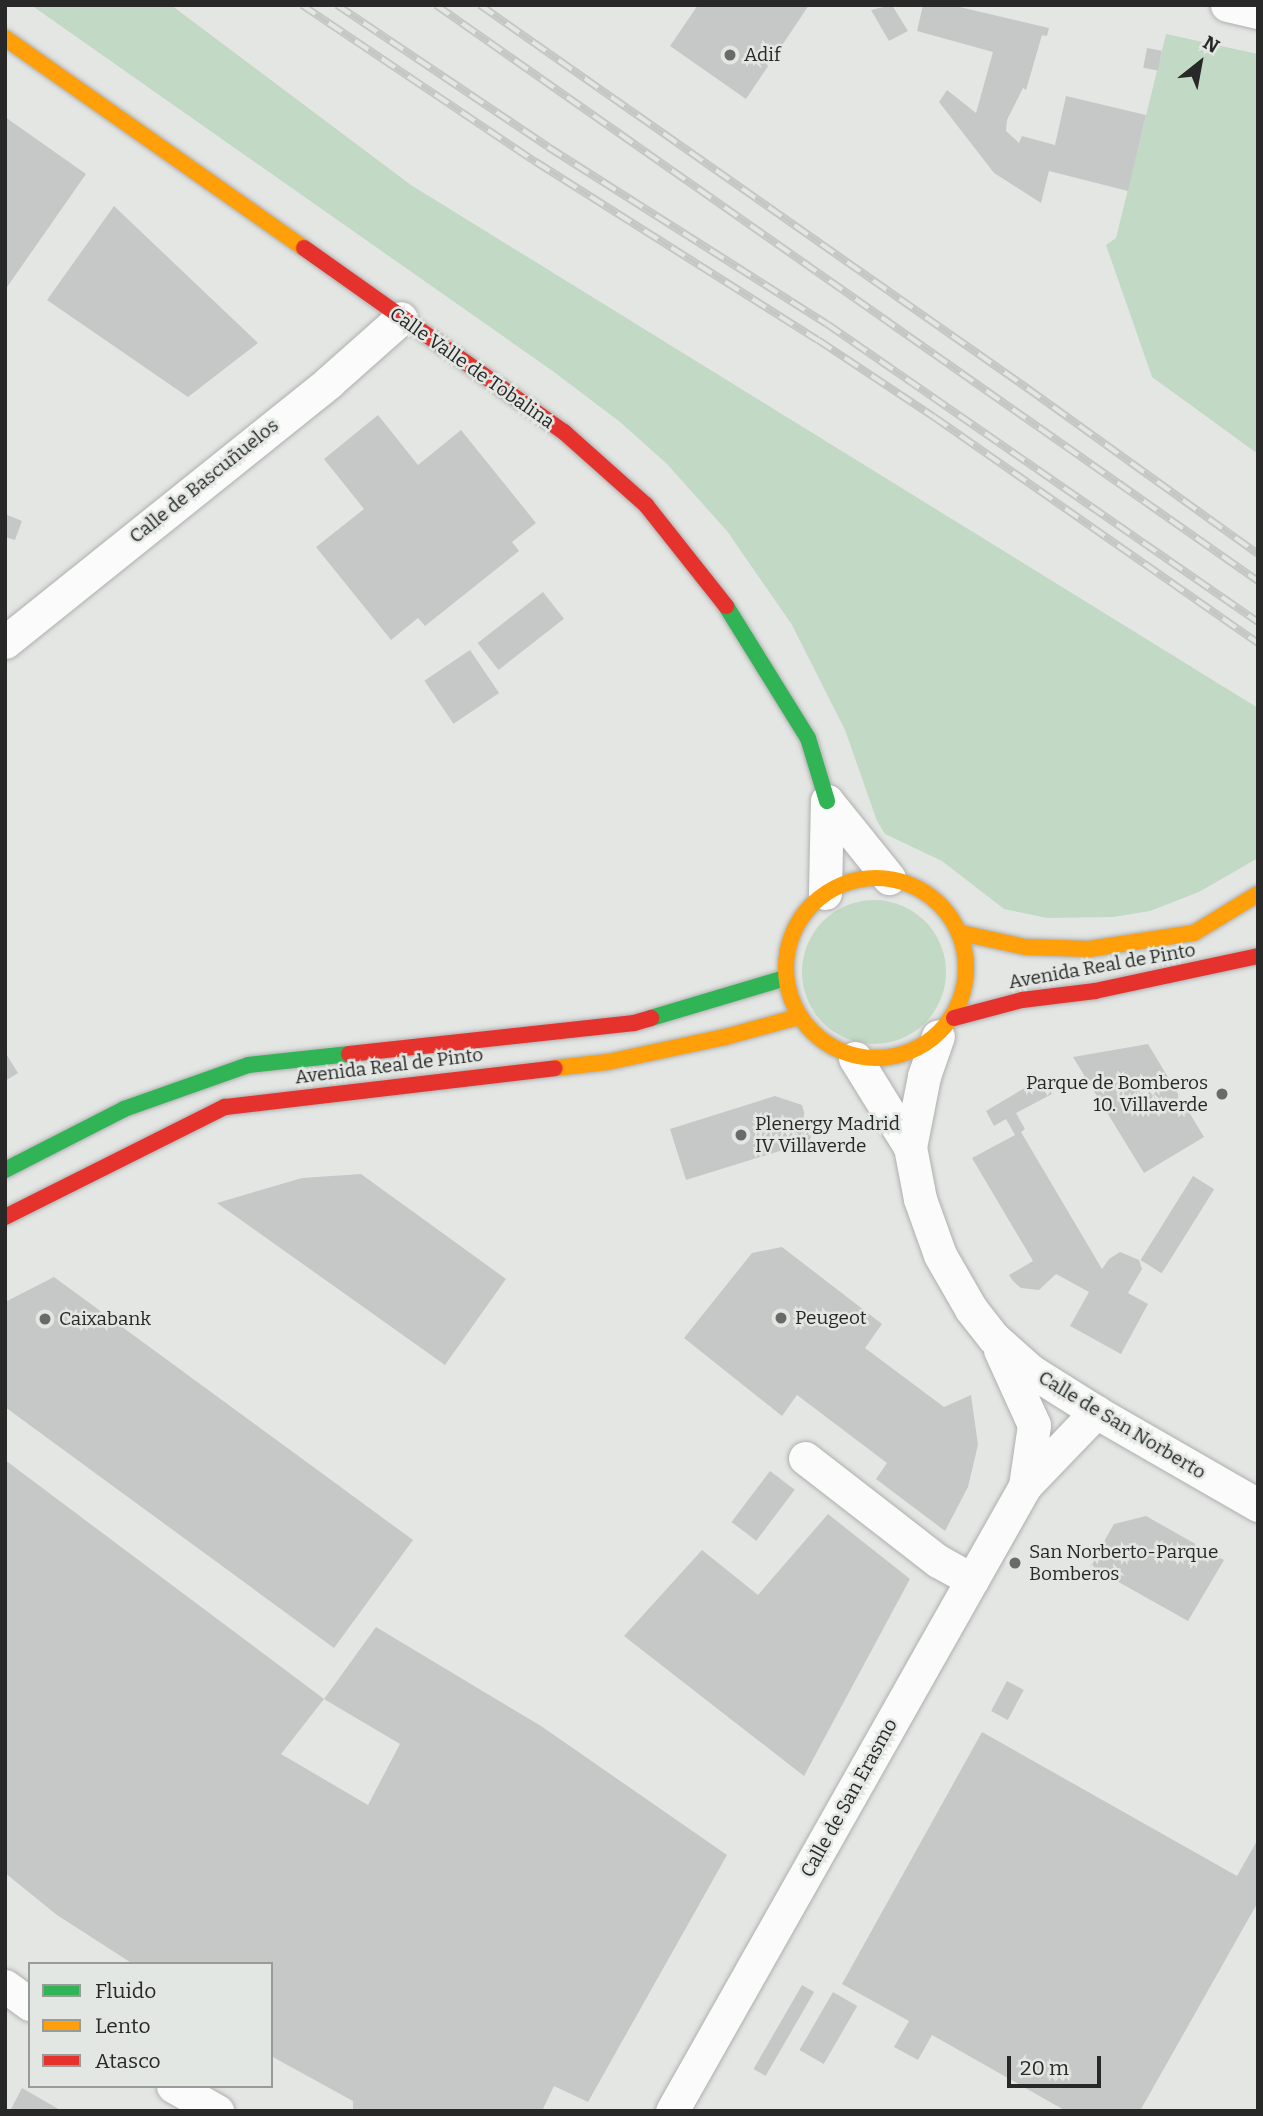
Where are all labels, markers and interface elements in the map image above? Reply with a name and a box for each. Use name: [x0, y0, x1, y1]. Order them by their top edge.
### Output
north arrow: [1165, 28, 1235, 98]
text: N: [1199, 31, 1223, 58]
place label: Adif: [744, 44, 781, 66]
marker: Adif: [722, 47, 738, 63]
street label: Calle Valle de Tobalina: [385, 302, 559, 434]
street label: Calle de Bascuñuelos: [125, 414, 283, 548]
street label: Avenida Real de Pinto: [1007, 938, 1197, 994]
street label: Avenida Real de Pinto: [294, 1043, 484, 1089]
place label: Parque de Bomberos 10. Villaverde: [1026, 1072, 1208, 1116]
marker: Parque de Bomberos 10. Villaverde: [1214, 1086, 1230, 1102]
place label: Plenergy Madrid IV Villaverde: [755, 1113, 900, 1157]
marker: Plenergy Madrid IV Villaverde: [733, 1127, 749, 1143]
place label: Peugeot: [795, 1307, 867, 1329]
place label: Caixabank: [59, 1308, 151, 1330]
marker: Peugeot: [773, 1310, 789, 1326]
marker: Caixabank: [37, 1311, 53, 1327]
street label: Calle de San Norberto: [1034, 1366, 1210, 1484]
place label: San Norberto-Parque Bomberos: [1029, 1541, 1218, 1585]
marker: San Norberto-Parque Bomberos: [1007, 1555, 1023, 1571]
street label: Calle de San Erasmo: [796, 1715, 902, 1881]
legend: [28, 1962, 273, 2088]
text: Fluido: [95, 1978, 156, 2004]
text: Lento: [95, 2013, 151, 2039]
scale bar: [1011, 2042, 1106, 2086]
text: Atasco: [95, 2048, 161, 2074]
text: 20 m: [1020, 2055, 1069, 2081]

